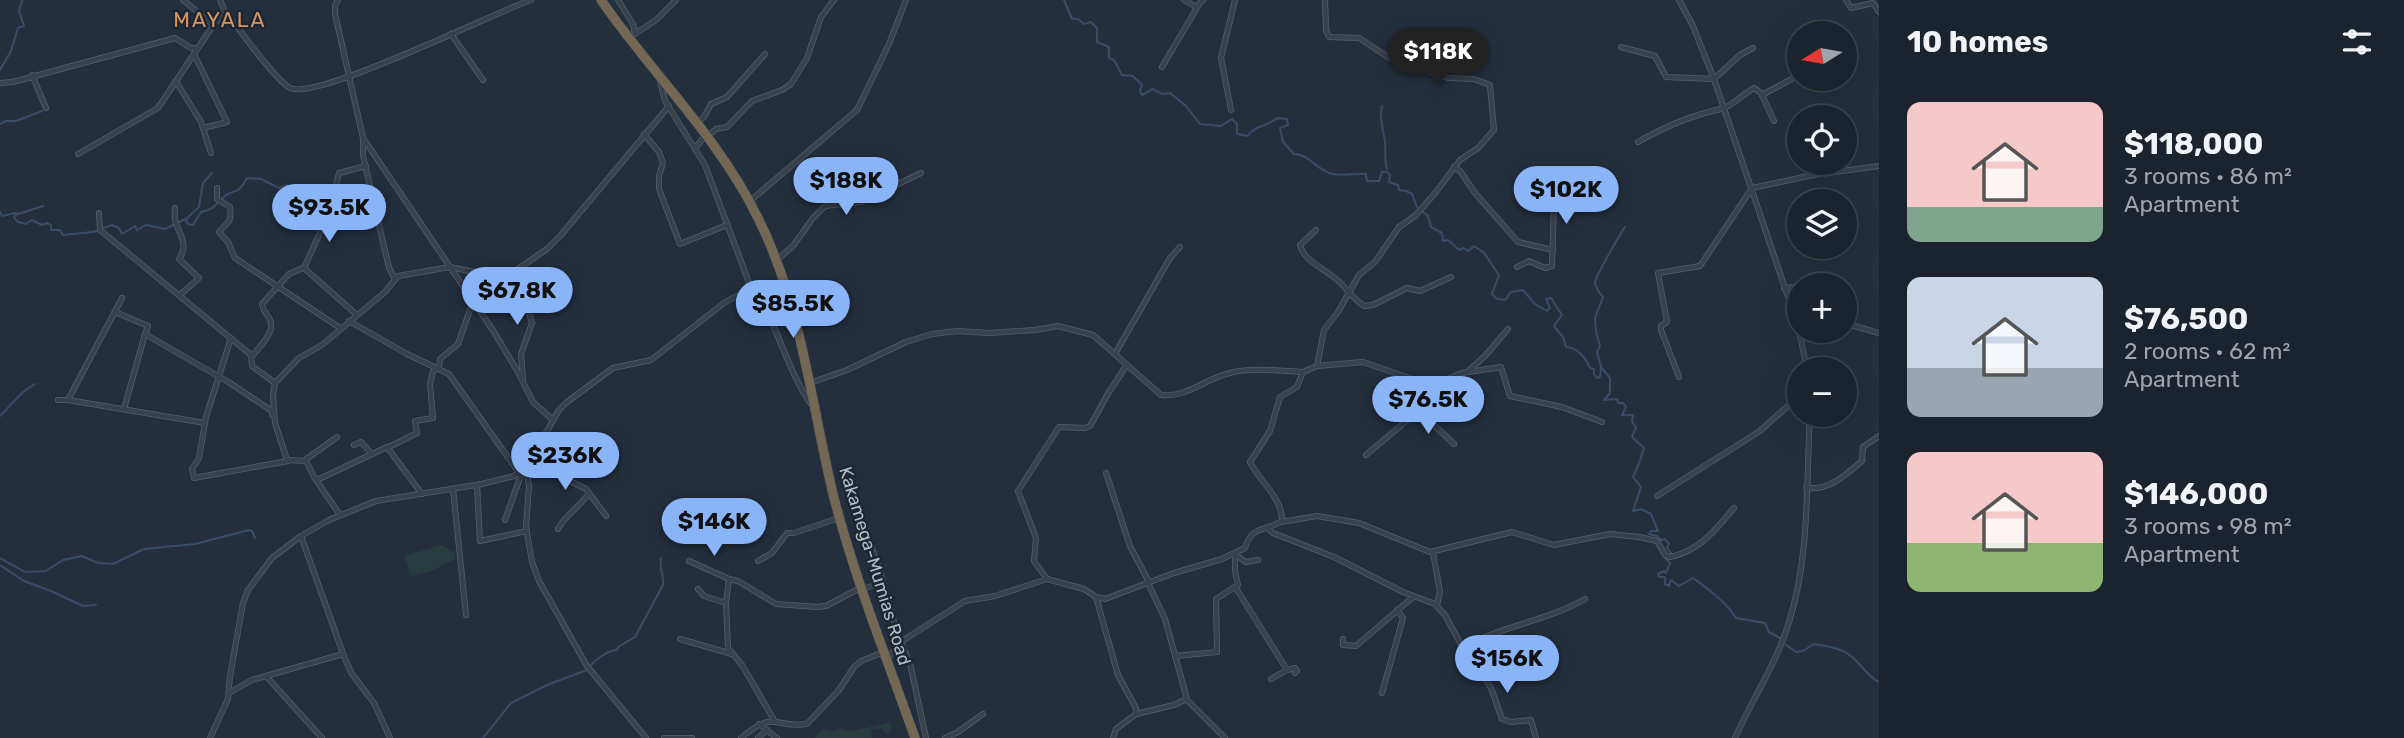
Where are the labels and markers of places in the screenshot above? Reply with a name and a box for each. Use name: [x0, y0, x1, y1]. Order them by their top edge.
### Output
pin: $118K: [1389, 28, 1487, 88]
pin: $188K: [797, 158, 895, 217]
pin: $102K: [1517, 166, 1615, 226]
pin: $93.5K: [272, 184, 386, 244]
pin: $67.8K: [460, 268, 574, 327]
pin: $85.5K: [736, 280, 850, 340]
pin: $76.5K: [1371, 376, 1485, 436]
pin: $236K: [516, 433, 614, 492]
pin: $146K: [665, 498, 763, 558]
pin: $156K: [1458, 636, 1556, 695]

